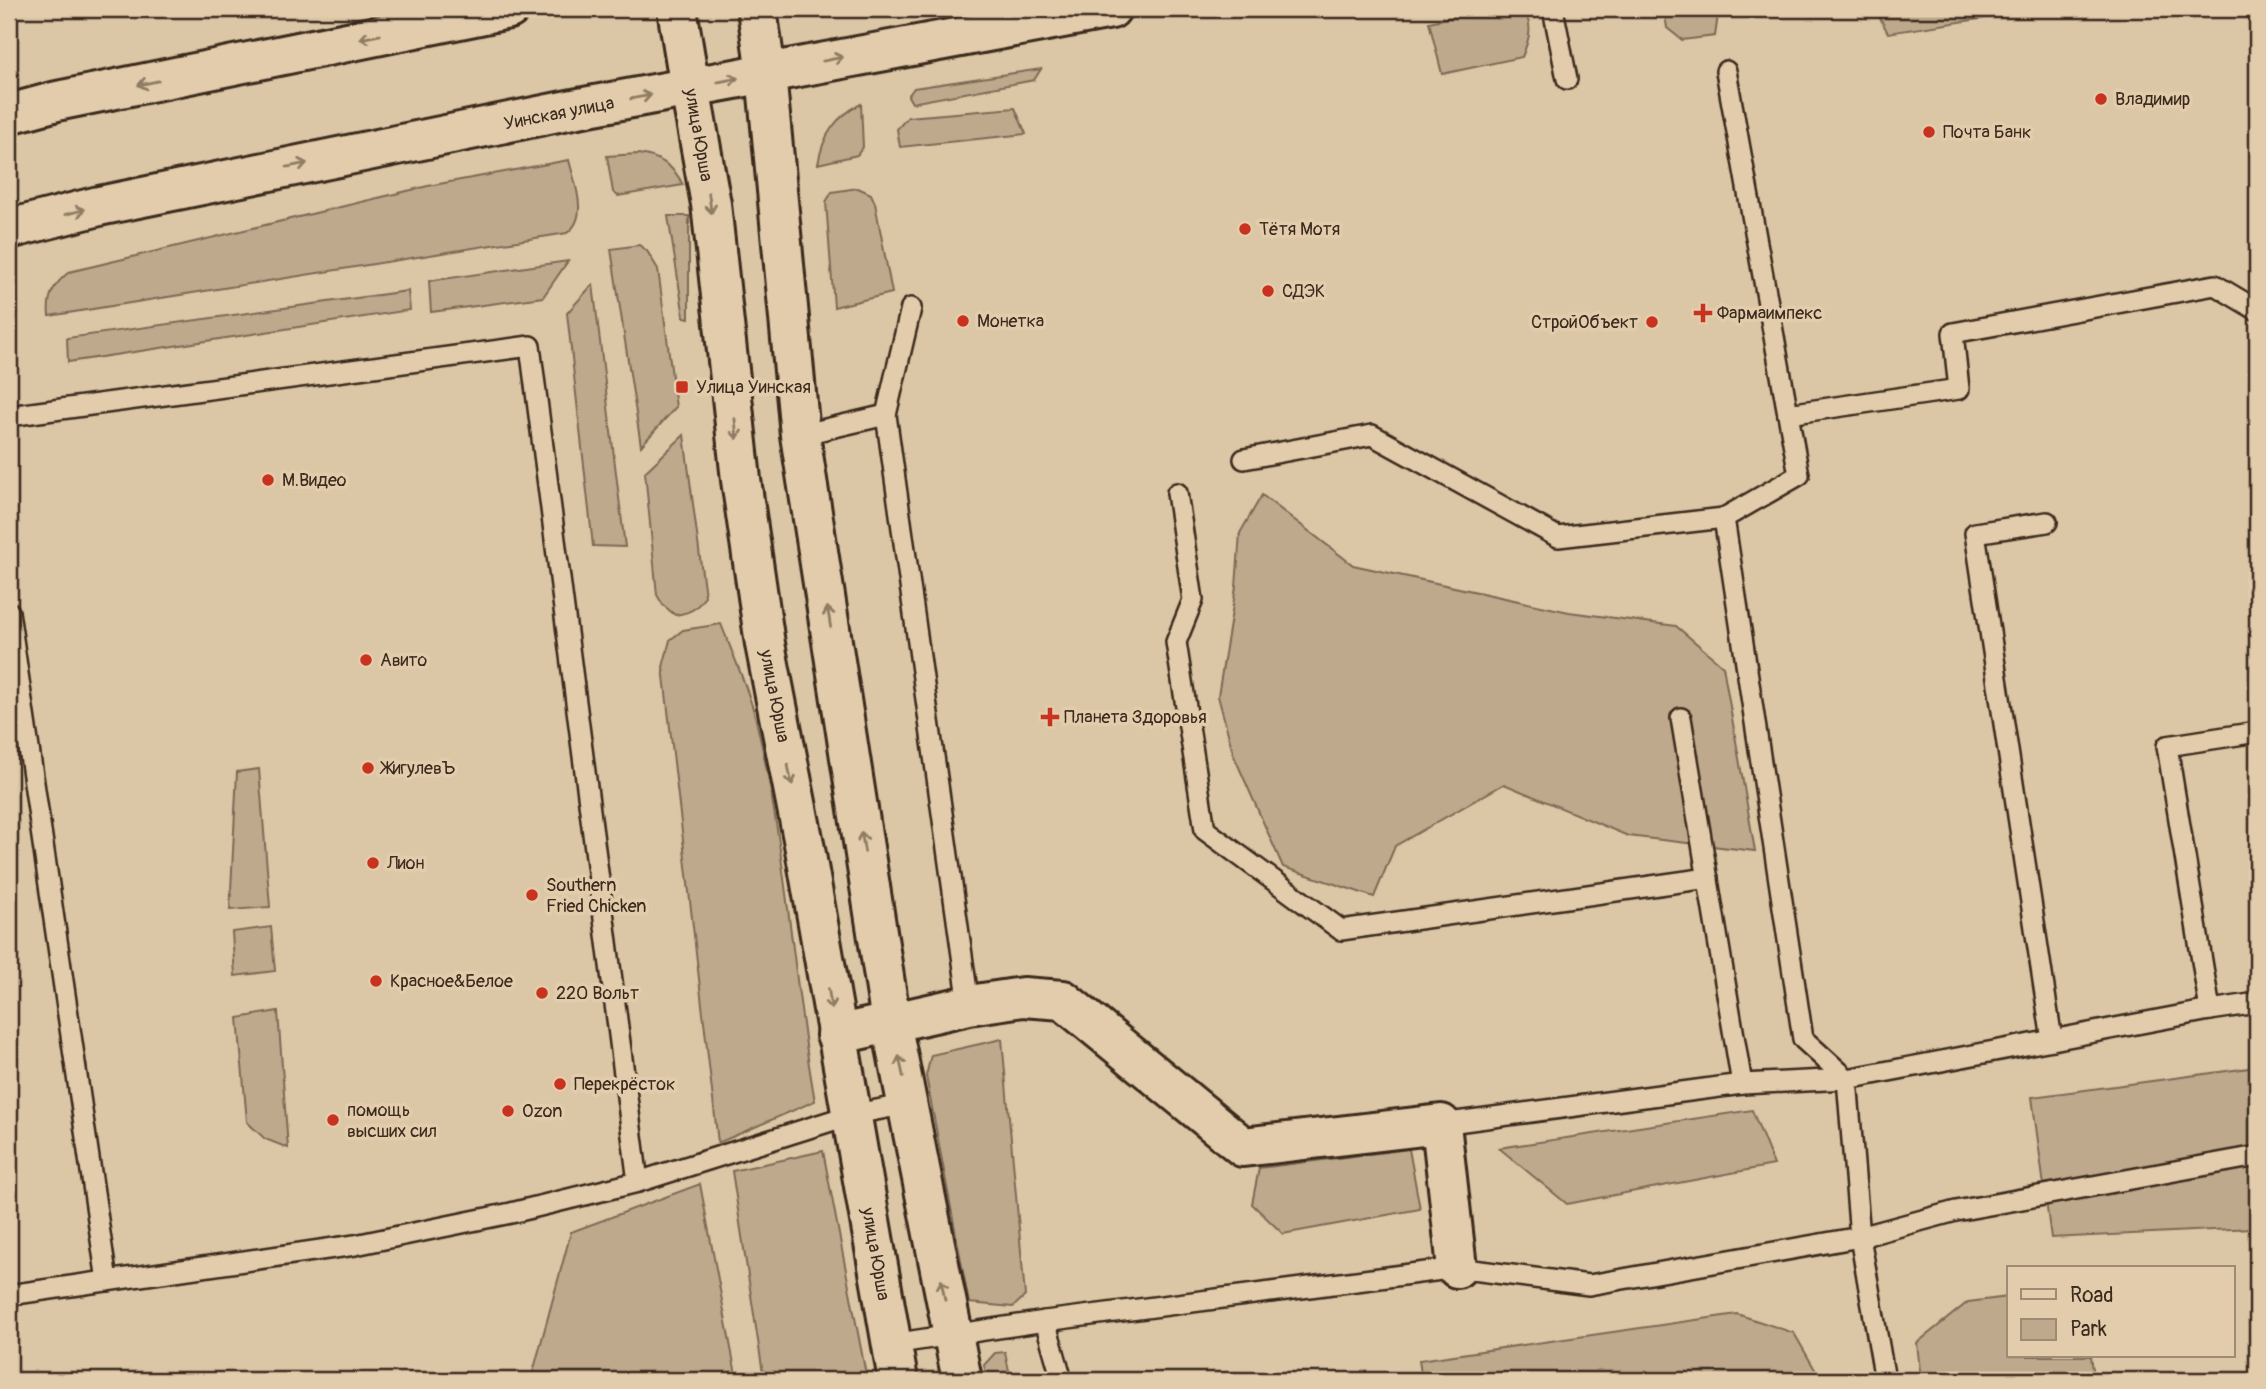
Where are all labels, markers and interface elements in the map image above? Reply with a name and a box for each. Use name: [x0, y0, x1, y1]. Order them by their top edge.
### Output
one-way arrow: [359, 30, 382, 44]
one-way arrow: [821, 52, 844, 66]
one-way arrow: [716, 73, 739, 87]
one-way arrow: [137, 76, 160, 90]
street label: улица Юрша: [679, 86, 718, 183]
place label: Владимир: [2115, 88, 2190, 111]
one-way arrow: [629, 90, 652, 103]
marker: Владимир: [2093, 91, 2109, 107]
street label: Уинская улица: [502, 92, 616, 135]
place label: Почта Банк: [1943, 121, 2031, 144]
marker: Почта Банк: [1921, 124, 1937, 140]
one-way arrow: [285, 158, 308, 172]
one-way arrow: [704, 191, 717, 214]
one-way arrow: [63, 205, 86, 218]
place label: Тётя Мотя: [1259, 218, 1340, 241]
marker: Тётя Мотя: [1237, 221, 1253, 237]
place label: СДЭК: [1282, 280, 1325, 303]
marker: СДЭК: [1260, 283, 1276, 299]
place label: Фармаимпекс: [1717, 302, 1823, 325]
marker: Фармаимпекс: [1695, 305, 1711, 321]
place label: Монетка: [977, 310, 1044, 333]
place label: СтройОбъект: [1531, 311, 1638, 334]
marker: Монетка: [955, 313, 971, 329]
marker: СтройОбъект: [1644, 314, 1660, 330]
place label: Улица Уинская: [696, 376, 811, 399]
marker: Улица Уинская: [674, 379, 690, 395]
one-way arrow: [729, 417, 742, 440]
place label: М.Видео: [282, 469, 347, 492]
marker: М.Видео: [260, 472, 276, 488]
one-way arrow: [822, 606, 835, 629]
street label: улица Юрша: [754, 647, 795, 744]
place label: Авито: [380, 649, 428, 672]
marker: Авито: [358, 652, 374, 668]
place label: Планета Здоровья: [1064, 706, 1207, 729]
marker: Планета Здоровья: [1042, 709, 1058, 725]
place label: ЖигулевЪ: [379, 757, 455, 780]
marker: ЖигулевЪ: [360, 760, 376, 776]
one-way arrow: [784, 763, 798, 786]
one-way arrow: [857, 831, 870, 854]
place label: Лион: [386, 852, 424, 875]
marker: Лион: [365, 855, 381, 871]
place label: Southern Fried Chicken: [546, 874, 646, 918]
marker: Southern Fried Chicken: [524, 887, 540, 903]
place label: Красное&Белое: [390, 970, 513, 993]
marker: Красное&Белое: [368, 973, 384, 989]
place label: 220 Вольт: [556, 982, 639, 1005]
marker: 220 Вольт: [534, 985, 550, 1001]
one-way arrow: [824, 987, 837, 1010]
one-way arrow: [893, 1055, 907, 1078]
place label: Перекрёсток: [574, 1073, 675, 1096]
marker: Перекрёсток: [552, 1076, 568, 1092]
place label: помощь высших сил: [347, 1099, 437, 1143]
place label: Ozon: [522, 1100, 562, 1123]
marker: Ozon: [500, 1103, 516, 1119]
marker: помощь высших сил: [325, 1112, 341, 1128]
street label: улица Юрша: [856, 1205, 895, 1302]
legend: [2007, 1266, 2234, 1358]
one-way arrow: [936, 1279, 949, 1301]
text: Road: [2070, 1282, 2114, 1309]
text: Park: [2070, 1316, 2107, 1343]

